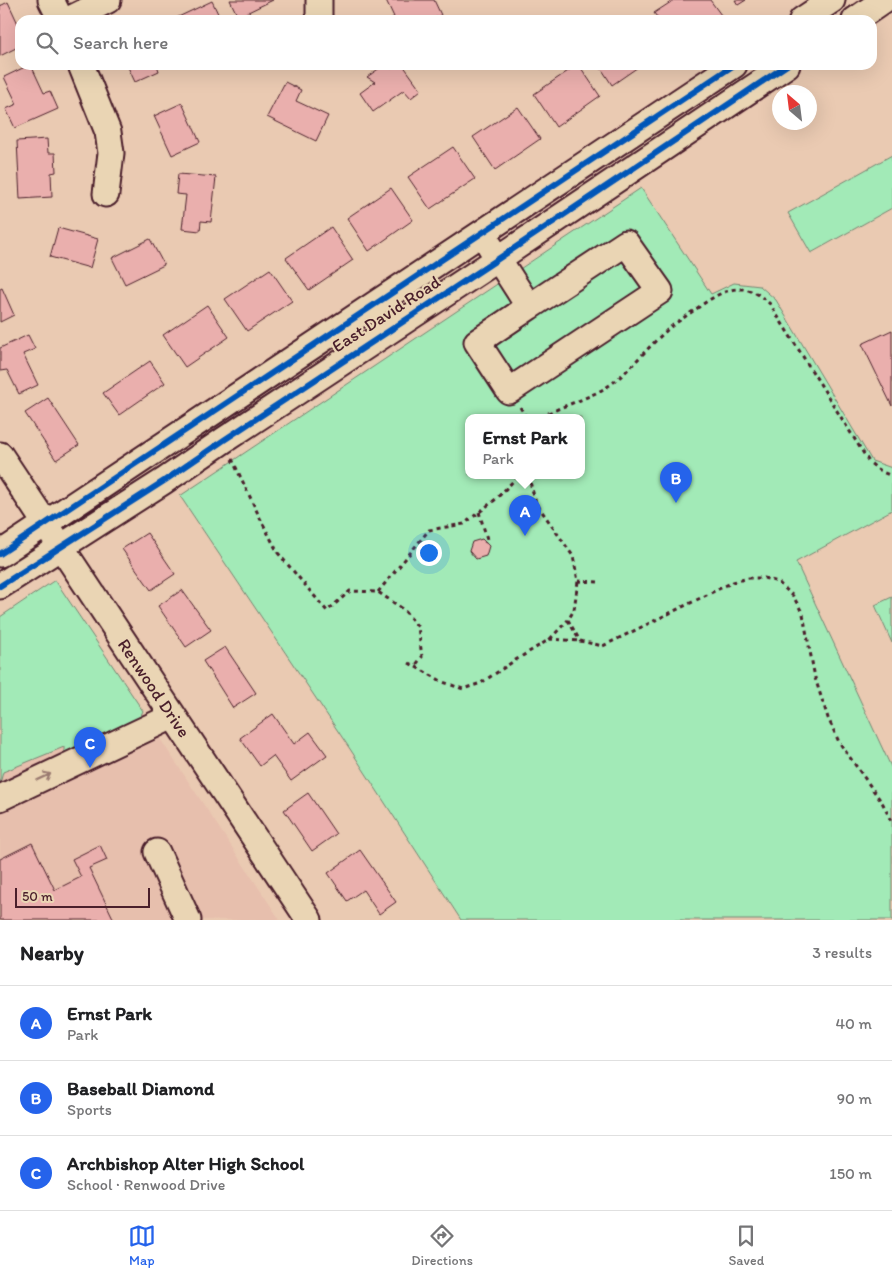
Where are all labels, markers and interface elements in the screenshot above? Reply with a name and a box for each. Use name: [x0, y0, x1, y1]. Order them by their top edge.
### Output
search box: [15, 15, 877, 70]
icon: search: [33, 29, 61, 57]
text: Search here: [73, 31, 168, 54]
north arrow: [772, 85, 817, 130]
street label: East David Road: [328, 271, 445, 357]
popup: [465, 414, 585, 479]
text: Ernst Park: [482, 426, 568, 449]
text: Park: [482, 449, 514, 468]
pin: B: [660, 462, 692, 503]
pin: A: [509, 495, 541, 536]
your location: [416, 540, 442, 566]
street label: Renwood Drive: [113, 634, 195, 742]
pin: C: [74, 727, 106, 768]
one-way arrow: [36, 771, 51, 781]
scale bar: [15, 885, 150, 908]
text: 50 m: [22, 888, 53, 905]
text: Nearby: [20, 940, 84, 965]
text: 3 results: [812, 943, 872, 962]
text: Ernst Park: [67, 1002, 152, 1025]
text: A: [31, 1014, 41, 1033]
text: 40 m: [835, 1014, 872, 1033]
text: Park: [67, 1025, 98, 1044]
text: Baseball Diamond: [67, 1077, 214, 1100]
text: B: [31, 1089, 41, 1108]
text: 90 m: [837, 1089, 872, 1108]
text: Sports: [67, 1100, 112, 1119]
text: Archbishop Alter High School: [67, 1152, 305, 1175]
text: C: [31, 1164, 41, 1183]
text: 150 m: [829, 1164, 872, 1183]
text: School · Renwood Drive: [67, 1175, 225, 1194]
tab: Map: [128, 1222, 156, 1269]
tab: Directions: [411, 1222, 473, 1269]
tab: Saved: [728, 1222, 764, 1269]

